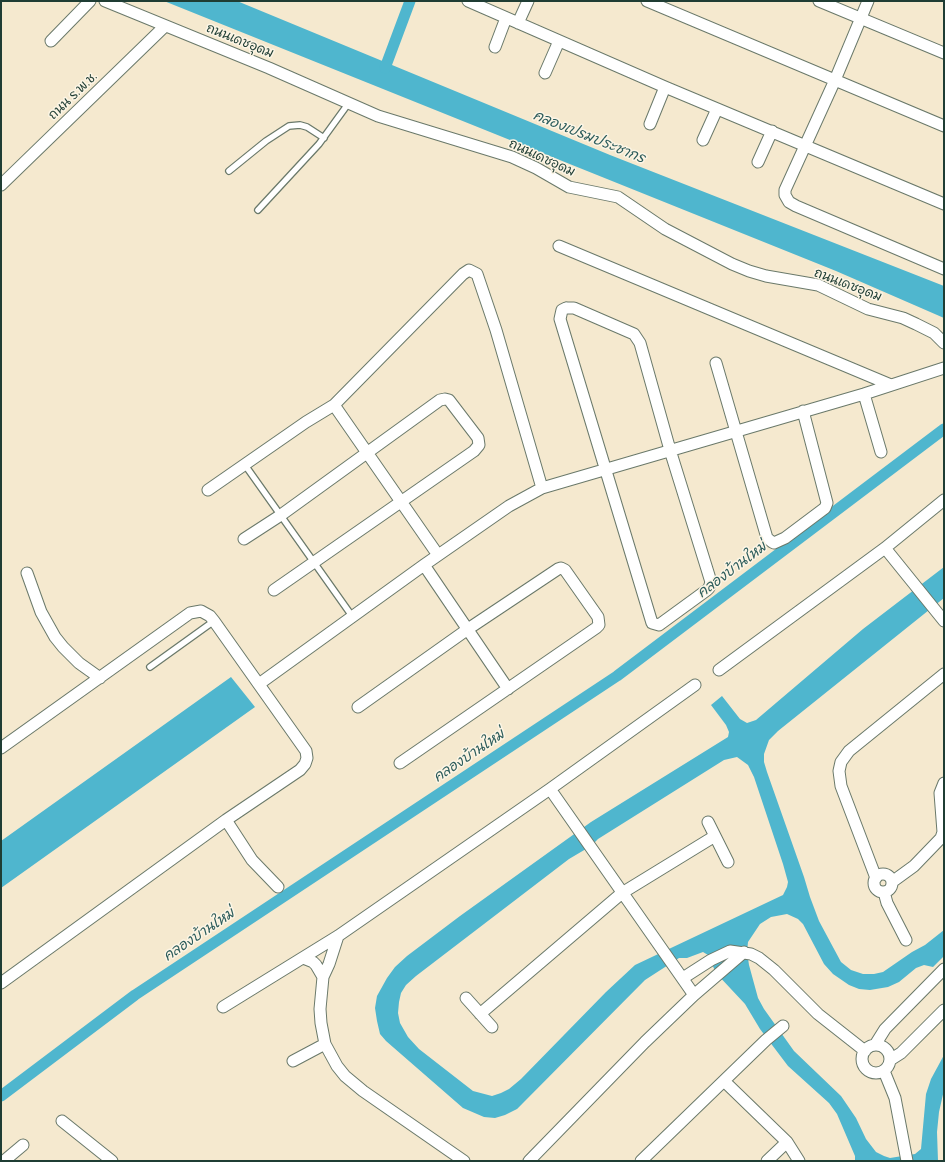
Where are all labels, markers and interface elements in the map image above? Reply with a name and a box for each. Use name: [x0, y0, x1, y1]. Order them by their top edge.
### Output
street label: ถนนเดชอุดม: [204, 20, 276, 62]
street label: ถนน ร.พ.ช.: [45, 69, 101, 123]
water label: คลองเปรมประชากร: [531, 107, 647, 167]
street label: ถนนเดชอุดม: [506, 136, 578, 180]
street label: ถนนเดชอุดม: [812, 265, 884, 305]
water label: คลองบ้านใหม่: [694, 539, 770, 601]
water label: คลองบ้านใหม่: [430, 726, 508, 786]
water label: คลองบ้านใหม่: [160, 905, 238, 965]

